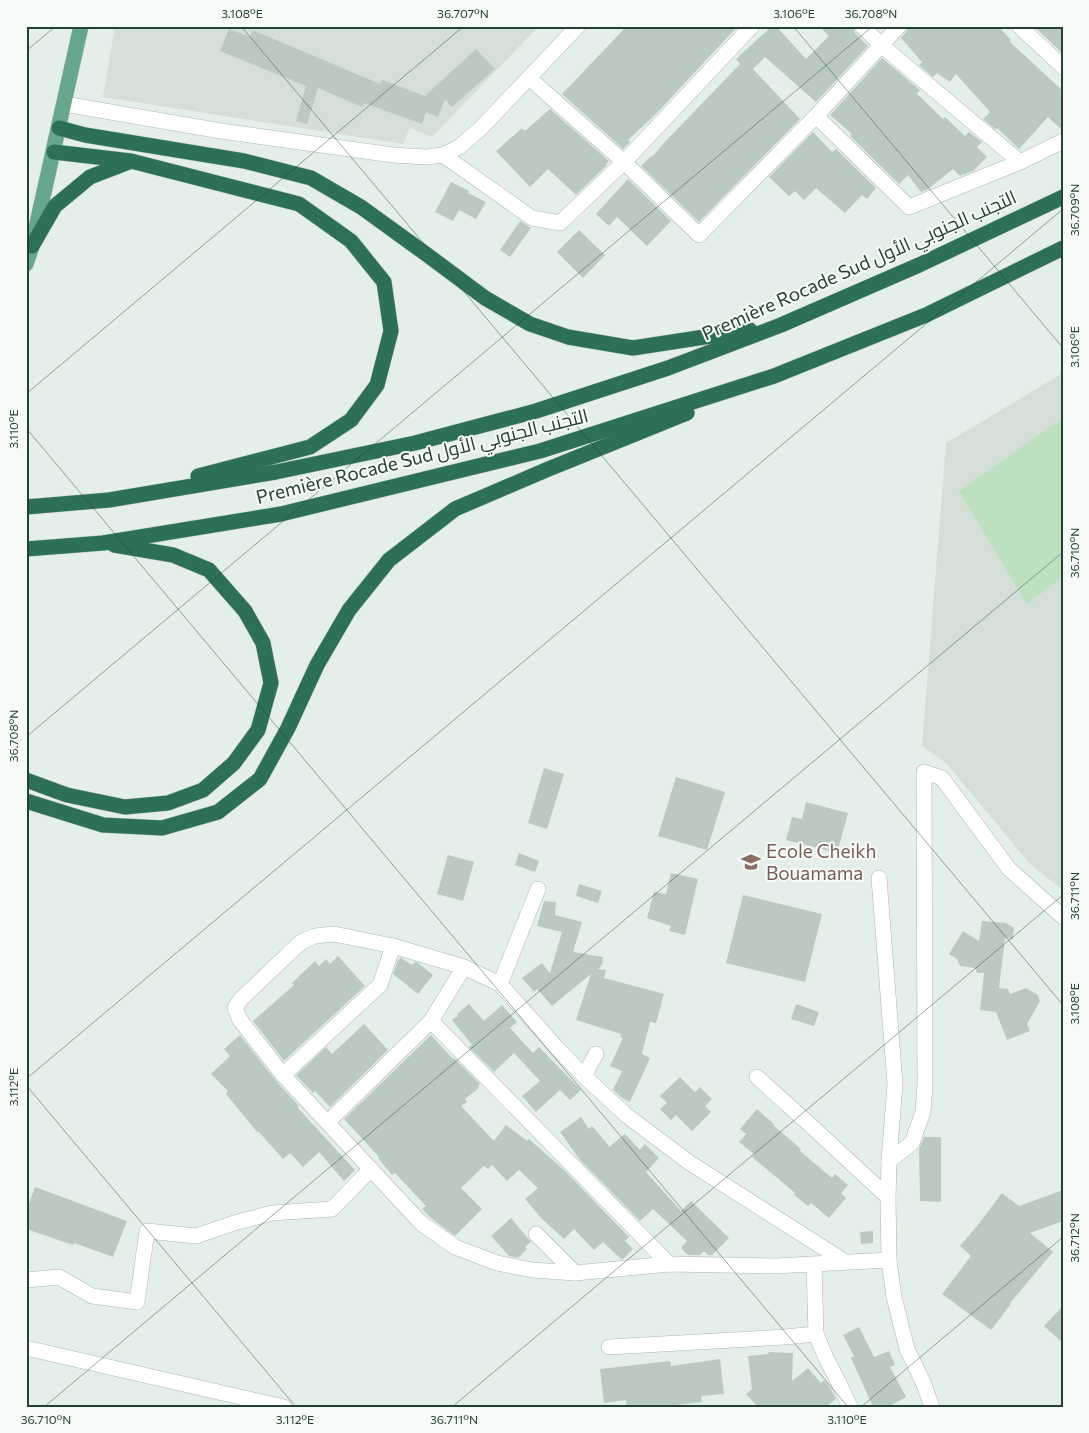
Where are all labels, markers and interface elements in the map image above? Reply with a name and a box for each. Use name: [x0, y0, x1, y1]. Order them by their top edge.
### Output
text: 3.108°E: [221, 6, 263, 20]
text: 36.707°N: [437, 6, 489, 20]
text: 3.106°E: [773, 6, 815, 20]
text: 36.708°N: [845, 6, 897, 20]
text: 36.709°N: [1067, 184, 1081, 236]
street label: Première Rocade Sud التجنب الجنوبي الأول: [698, 185, 1021, 348]
text: 3.106°E: [1067, 326, 1081, 368]
street label: Première Rocade Sud التجنب الجنوبي الأول: [253, 403, 591, 512]
text: 3.110°E: [6, 409, 20, 449]
text: 36.710°N: [1067, 528, 1081, 578]
text: 36.708°N: [6, 710, 20, 762]
place label: Ecole Cheikh Bouamama: [766, 839, 877, 884]
school or university icon: Ecole Cheikh Bouamama: [740, 851, 762, 873]
text: 36.711°N: [1067, 872, 1081, 920]
text: 3.108°E: [1067, 983, 1081, 1025]
text: 3.112°E: [6, 1068, 20, 1106]
text: 36.712°N: [1067, 1213, 1081, 1263]
text: 36.710°N: [21, 1412, 71, 1426]
text: 3.112°E: [276, 1412, 314, 1426]
text: 36.711°N: [430, 1412, 478, 1426]
text: 3.110°E: [827, 1412, 867, 1426]

